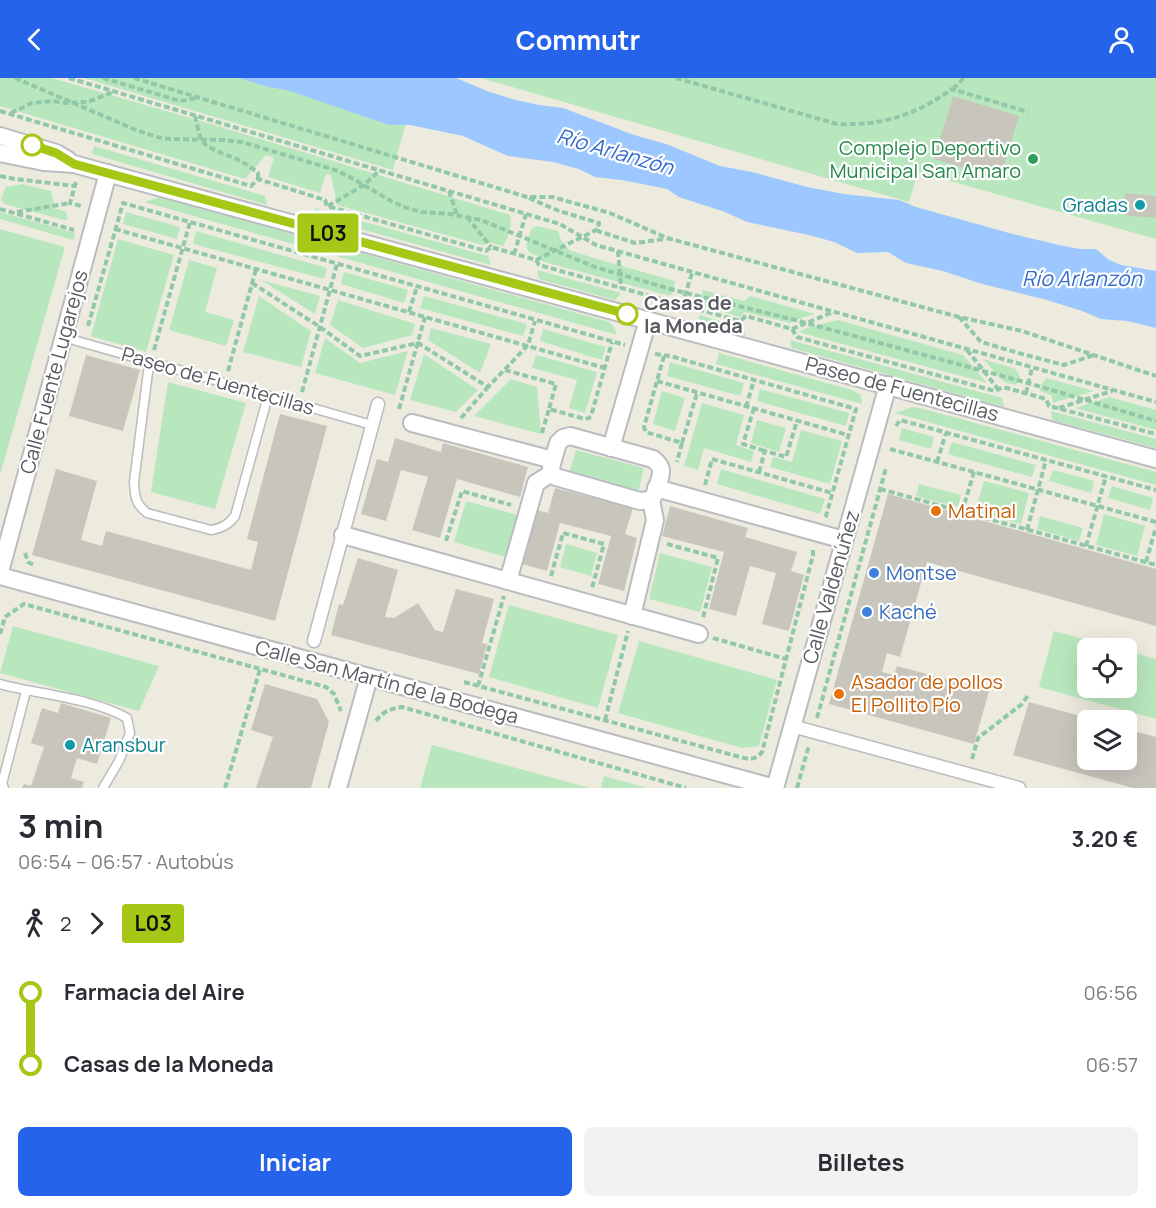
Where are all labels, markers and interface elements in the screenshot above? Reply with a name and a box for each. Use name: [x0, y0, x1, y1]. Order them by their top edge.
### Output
text: Commutr: [516, 21, 640, 58]
icon: back: [18, 23, 51, 56]
icon: person: [1105, 23, 1138, 56]
water label: Río Arlanzón: [554, 121, 678, 181]
unlabelled marker: [21, 134, 43, 156]
place label: Complejo Deportivo Municipal San Amaro: [830, 134, 1021, 184]
marker: Complejo Deportivo Municipal San Amaro: [1026, 152, 1040, 166]
place label: Gradas: [1063, 191, 1128, 218]
marker: Gradas: [1133, 198, 1147, 212]
line badge: L03: [294, 214, 362, 252]
text: L03: [309, 219, 347, 247]
water label: Río Arlanzón: [1022, 264, 1143, 292]
street label: Calle Fuente Lugarejos: [13, 267, 94, 477]
place label: Casas de la Moneda: [644, 289, 743, 339]
marker: Casas de la Moneda: [616, 303, 638, 325]
street label: Paseo de Fuentecillas: [119, 340, 318, 421]
street label: Paseo de Fuentecillas: [802, 350, 1002, 427]
place label: Matinal: [948, 497, 1016, 524]
marker: Matinal: [929, 504, 943, 518]
street label: Calle Valdenúñez: [796, 507, 865, 667]
place label: Montse: [886, 559, 957, 586]
marker: Montse: [867, 566, 881, 580]
place label: Kaché: [879, 598, 937, 625]
marker: Kaché: [860, 605, 874, 619]
street label: Calle San Martín de la Bodega: [253, 633, 522, 730]
map controls: [1077, 638, 1137, 770]
button: locate: [1077, 638, 1137, 698]
place label: Asador de pollos El Pollito Pío: [851, 668, 1003, 718]
marker: Asador de pollos El Pollito Pío: [832, 687, 846, 701]
button: layers: [1077, 710, 1137, 770]
place label: Aransbur: [82, 731, 166, 758]
marker: Aransbur: [63, 738, 77, 752]
text: 3 min: [18, 803, 103, 848]
text: 3.20 €: [1072, 824, 1138, 854]
text: 06:54 – 06:57 · Autobús: [18, 848, 234, 875]
icon: walk: [18, 907, 51, 940]
icon: forward: [80, 907, 113, 940]
text: L03: [134, 909, 172, 937]
text: 2: [60, 910, 71, 937]
text: Farmacia del Aire: [64, 977, 245, 1007]
text: 06:56: [1083, 979, 1138, 1006]
text: Casas de la Moneda: [64, 1049, 274, 1079]
text: 06:57: [1086, 1051, 1138, 1078]
button: Iniciar: [18, 1127, 572, 1196]
button: Billetes: [584, 1127, 1138, 1196]

